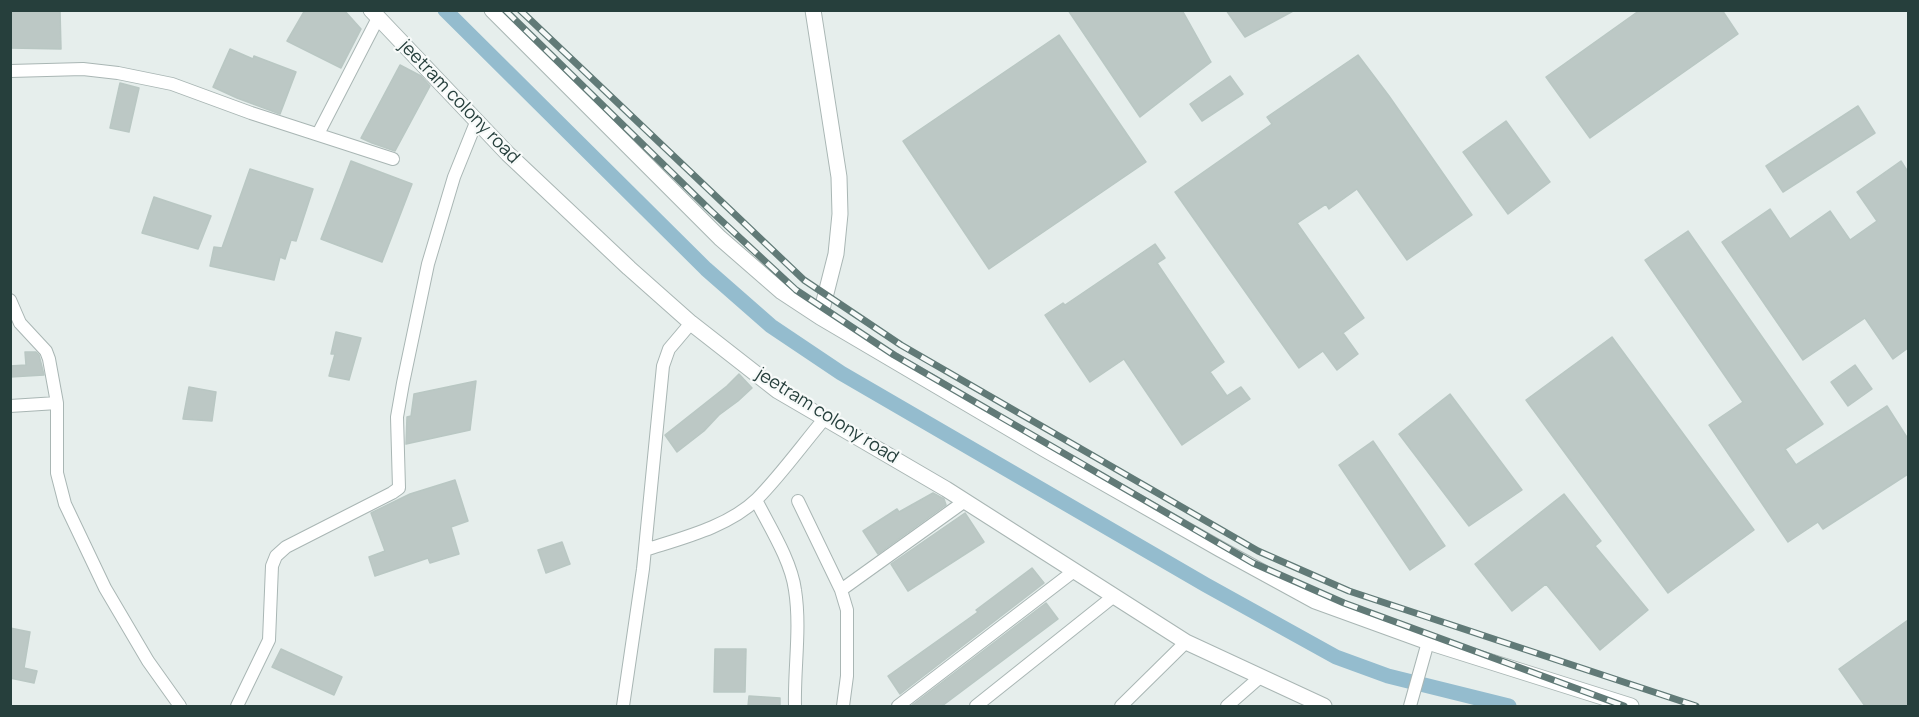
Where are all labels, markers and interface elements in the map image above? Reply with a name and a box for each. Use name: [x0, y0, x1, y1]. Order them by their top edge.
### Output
street label: jeetram colony road: [394, 36, 524, 168]
street label: jeetram colony road: [752, 363, 902, 469]

